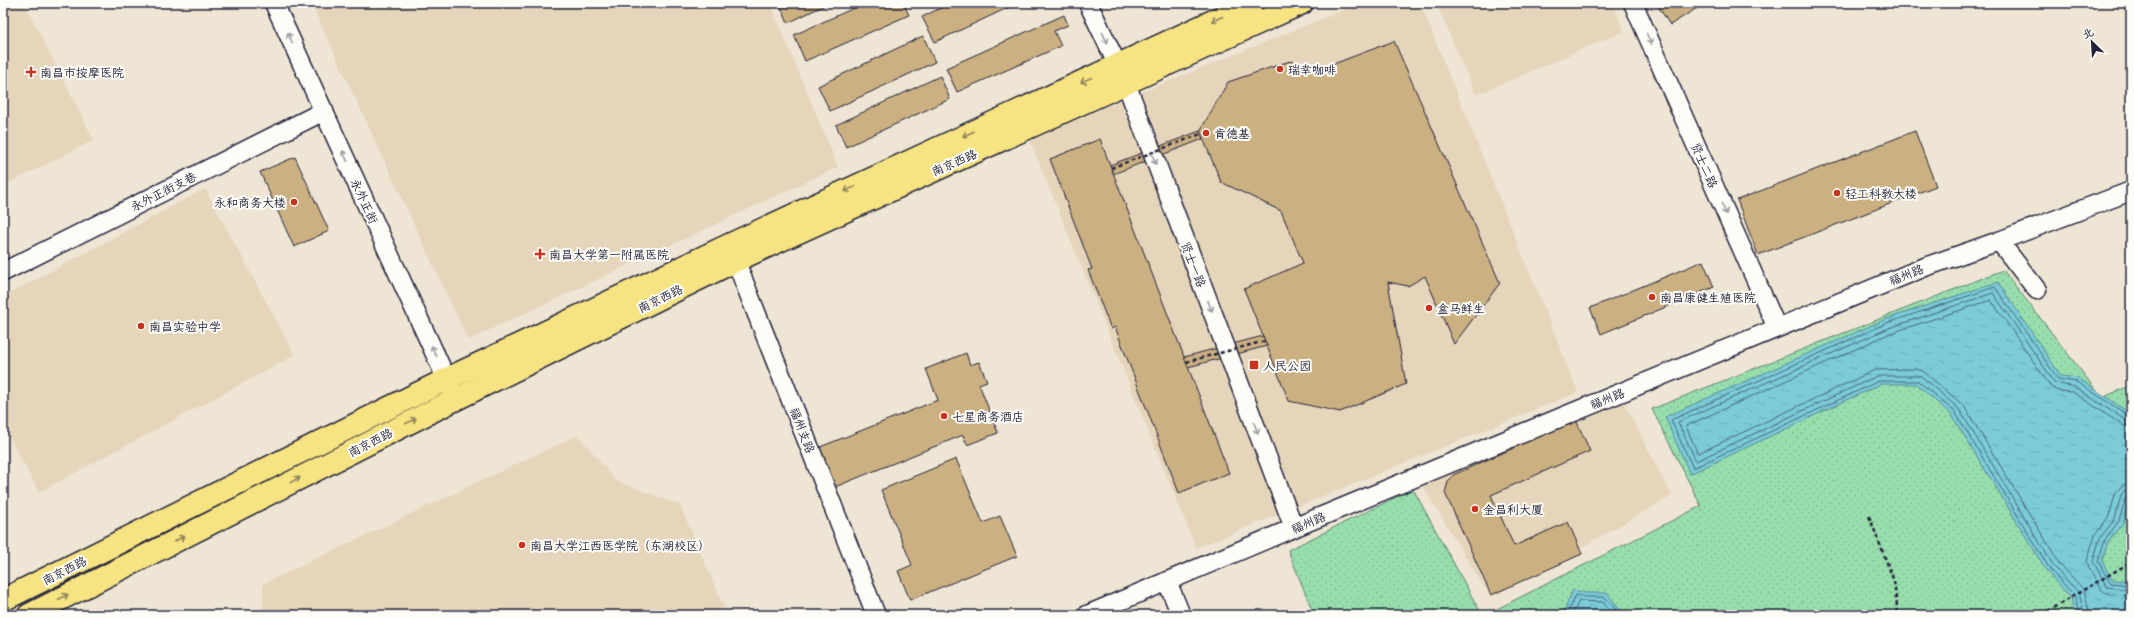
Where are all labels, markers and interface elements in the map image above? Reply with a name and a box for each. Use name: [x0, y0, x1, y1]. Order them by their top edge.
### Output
one-way arrow: [1211, 16, 1223, 23]
north arrow: [2072, 22, 2112, 62]
text: 北: [2079, 22, 2096, 43]
one-way arrow: [1102, 32, 1109, 44]
one-way arrow: [1645, 32, 1653, 44]
one-way arrow: [286, 33, 293, 45]
place label: 瑞幸咖啡: [1288, 60, 1336, 78]
place label: 南昌市按摩医院: [40, 63, 124, 81]
marker: 瑞幸咖啡: [1275, 64, 1285, 74]
marker: 南昌市按摩医院: [25, 66, 37, 78]
one-way arrow: [1080, 77, 1092, 84]
place label: 肯德基: [1214, 124, 1250, 142]
marker: 肯德基: [1201, 128, 1211, 138]
one-way arrow: [962, 131, 974, 138]
street label: 贤士二路: [1687, 139, 1723, 191]
street label: 南京西路: [928, 144, 980, 180]
one-way arrow: [341, 151, 348, 163]
one-way arrow: [1151, 152, 1159, 164]
street label: 永外正街支巷: [127, 167, 199, 215]
street label: 永外正街: [347, 175, 383, 227]
place label: 轻工科教大楼: [1845, 184, 1917, 202]
one-way arrow: [844, 186, 856, 193]
marker: 轻工科教大楼: [1832, 188, 1842, 198]
place label: 永和商务大楼: [214, 193, 286, 211]
marker: 永和商务大楼: [289, 197, 299, 207]
one-way arrow: [1721, 202, 1728, 214]
street label: 贤士一路: [1177, 238, 1211, 290]
place label: 南昌大学第一附属医院: [549, 245, 669, 263]
marker: 南昌大学第一附属医院: [534, 248, 546, 260]
street label: 福州路: [1886, 259, 1926, 289]
street label: 南京西路: [634, 279, 686, 317]
place label: 南昌康健生殖医院: [1660, 288, 1756, 306]
marker: 南昌康健生殖医院: [1647, 292, 1657, 302]
place label: 盒马鲜生: [1437, 299, 1485, 317]
one-way arrow: [1207, 300, 1214, 313]
marker: 盒马鲜生: [1424, 303, 1434, 313]
place label: 南昌实验中学: [149, 317, 221, 335]
marker: 南昌实验中学: [136, 321, 146, 331]
one-way arrow: [430, 345, 437, 357]
place label: 人民公园: [1263, 356, 1311, 374]
marker: 人民公园: [1248, 359, 1260, 371]
street label: 福州路: [1587, 383, 1627, 413]
street label: 福州支路: [786, 404, 820, 456]
place label: 七星商务酒店: [952, 407, 1024, 425]
marker: 七星商务酒店: [939, 411, 949, 421]
one-way arrow: [405, 417, 417, 425]
one-way arrow: [1253, 421, 1261, 433]
street label: 南京西路: [345, 423, 395, 461]
one-way arrow: [289, 476, 301, 483]
place label: 金昌利大厦: [1483, 500, 1543, 518]
marker: 金昌利大厦: [1470, 504, 1480, 514]
street label: 福州路: [1288, 507, 1328, 537]
one-way arrow: [173, 535, 185, 542]
place label: 南昌大学江西医学院（东湖校区）: [530, 536, 710, 554]
marker: 南昌大学江西医学院（东湖校区）: [517, 540, 527, 550]
street label: 南京西路: [39, 551, 89, 589]
one-way arrow: [57, 593, 69, 601]

